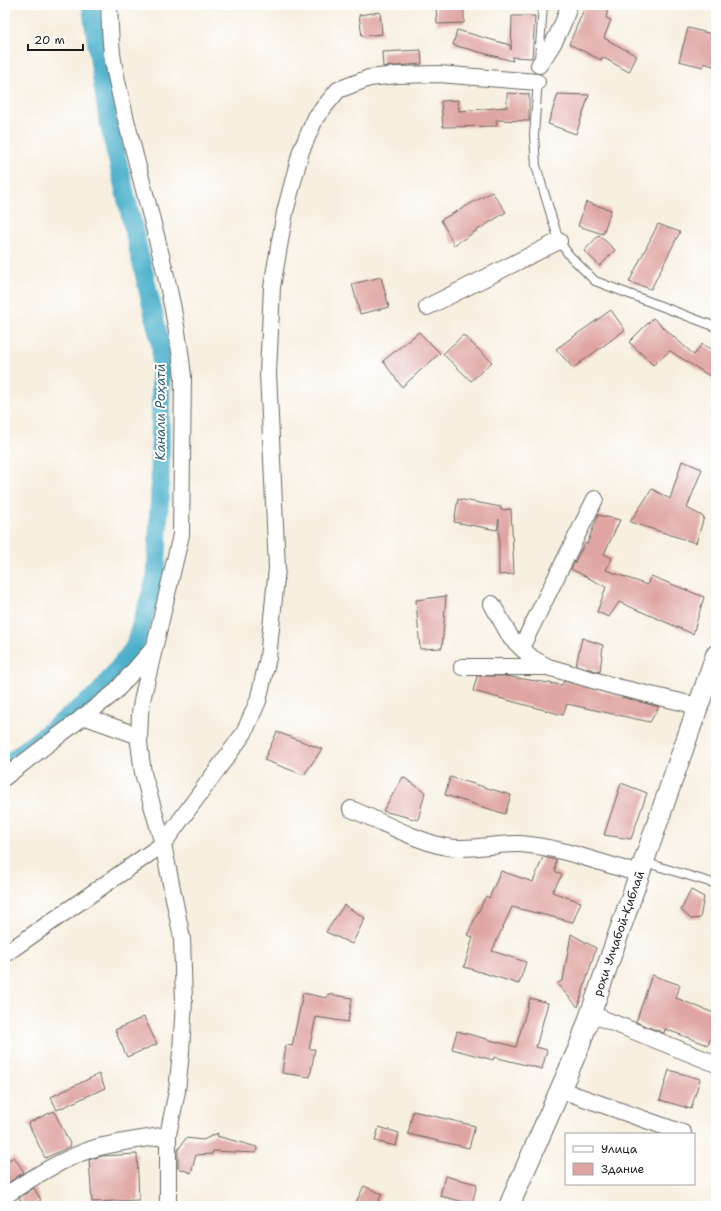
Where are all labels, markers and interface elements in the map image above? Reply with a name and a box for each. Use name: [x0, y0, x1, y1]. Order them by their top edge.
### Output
scale bar: [28, 26, 83, 52]
text: 20 m: [34, 32, 65, 48]
water label: Канали Роҳатӣ: [152, 364, 169, 460]
street label: роҳи Улҷабой-Қиблаӣ: [589, 868, 648, 998]
legend: [565, 1133, 695, 1185]
text: Улица: [601, 1141, 638, 1157]
text: Здание: [601, 1161, 645, 1177]

